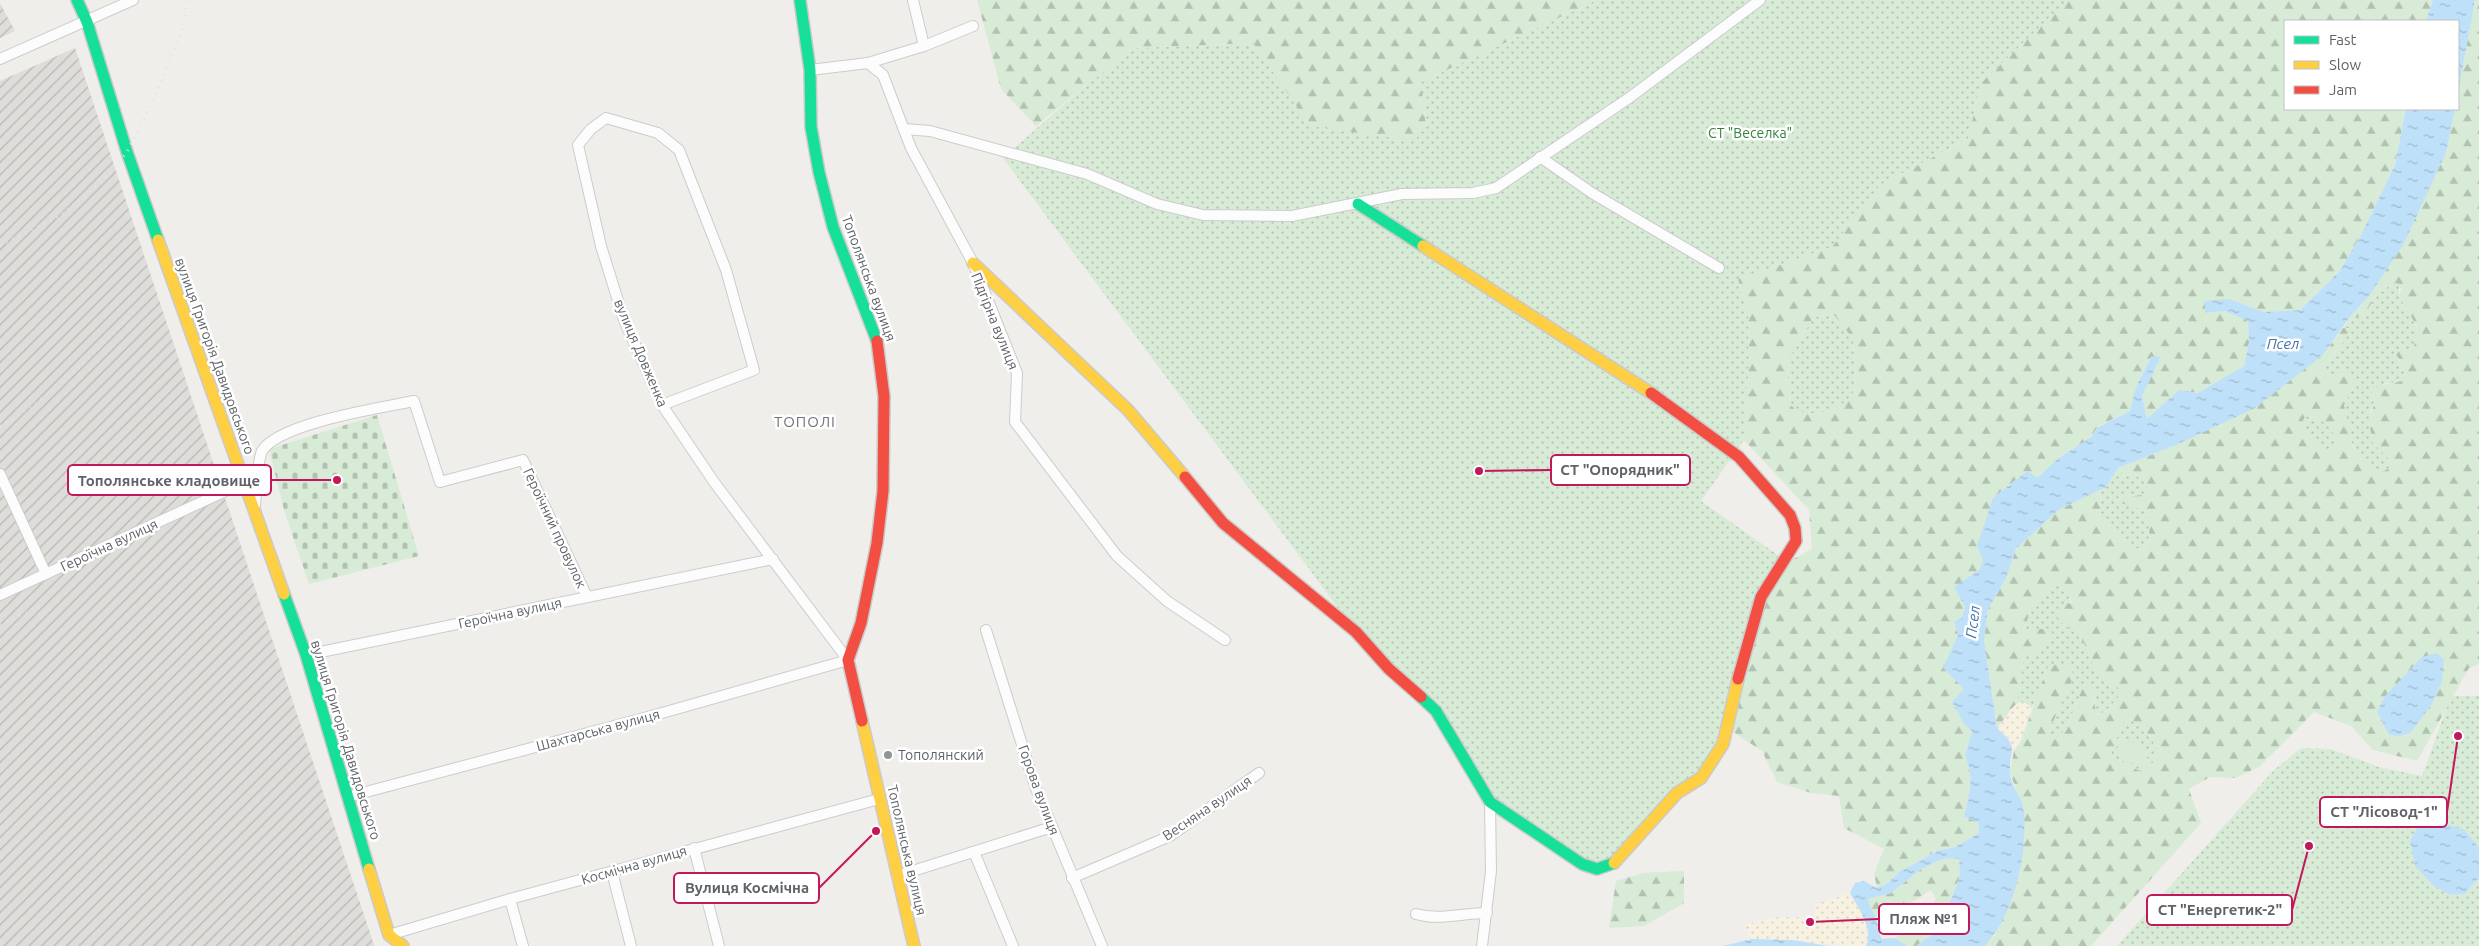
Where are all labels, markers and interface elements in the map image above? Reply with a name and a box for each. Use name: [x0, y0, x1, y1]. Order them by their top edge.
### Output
legend: [2284, 20, 2459, 110]
text: Fast: [2329, 31, 2357, 48]
text: Slow: [2329, 56, 2362, 73]
text: Jam: [2329, 81, 2357, 98]
park label: СТ "Веселка": [1708, 125, 1792, 141]
street label: Тополянська вулиця: [839, 213, 899, 343]
street label: вулиця Григорія Давидовського: [172, 256, 258, 456]
street label: Підгірна вулиця: [968, 270, 1022, 372]
street label: вулиця Довженка: [611, 297, 671, 409]
water label: Псел: [2267, 335, 2299, 352]
district label: ТОПОЛІ: [774, 413, 836, 430]
callout: СТ "Опорядник": [1551, 455, 1690, 485]
text: СТ "Опорядник": [1560, 461, 1680, 478]
callout: Тополянське кладовище: [68, 465, 271, 495]
street label: Героїчний провулок: [520, 465, 590, 591]
text: Тополянське кладовище: [78, 472, 260, 489]
street label: Героїчна вулиця: [58, 515, 160, 575]
street label: Героїчна вулиця: [457, 594, 563, 632]
water label: Псел: [1962, 605, 1983, 639]
street label: вулиця Григорія Давидовського: [308, 638, 384, 842]
street label: Шахтарська вулиця: [534, 706, 662, 754]
street label: Горова вулиця: [1015, 743, 1063, 837]
place label: Тополянский: [898, 747, 984, 763]
marker: Тополянский: [882, 749, 894, 761]
street label: Весняна вулиця: [1160, 772, 1254, 844]
street label: Тополянська вулиця: [884, 783, 930, 917]
callout: СТ "Лісовод-1": [2320, 797, 2447, 827]
text: СТ "Лісовод-1": [2330, 803, 2438, 820]
street label: Космічна вулиця: [579, 842, 689, 888]
callout: Вулиця Космічна: [674, 873, 819, 903]
text: Вулиця Космічна: [685, 879, 809, 896]
callout: СТ "Енергетик-2": [2147, 895, 2292, 925]
text: СТ "Енергетик-2": [2158, 901, 2282, 918]
callout: Пляж №1: [1879, 904, 1969, 934]
text: Пляж №1: [1889, 910, 1959, 927]

